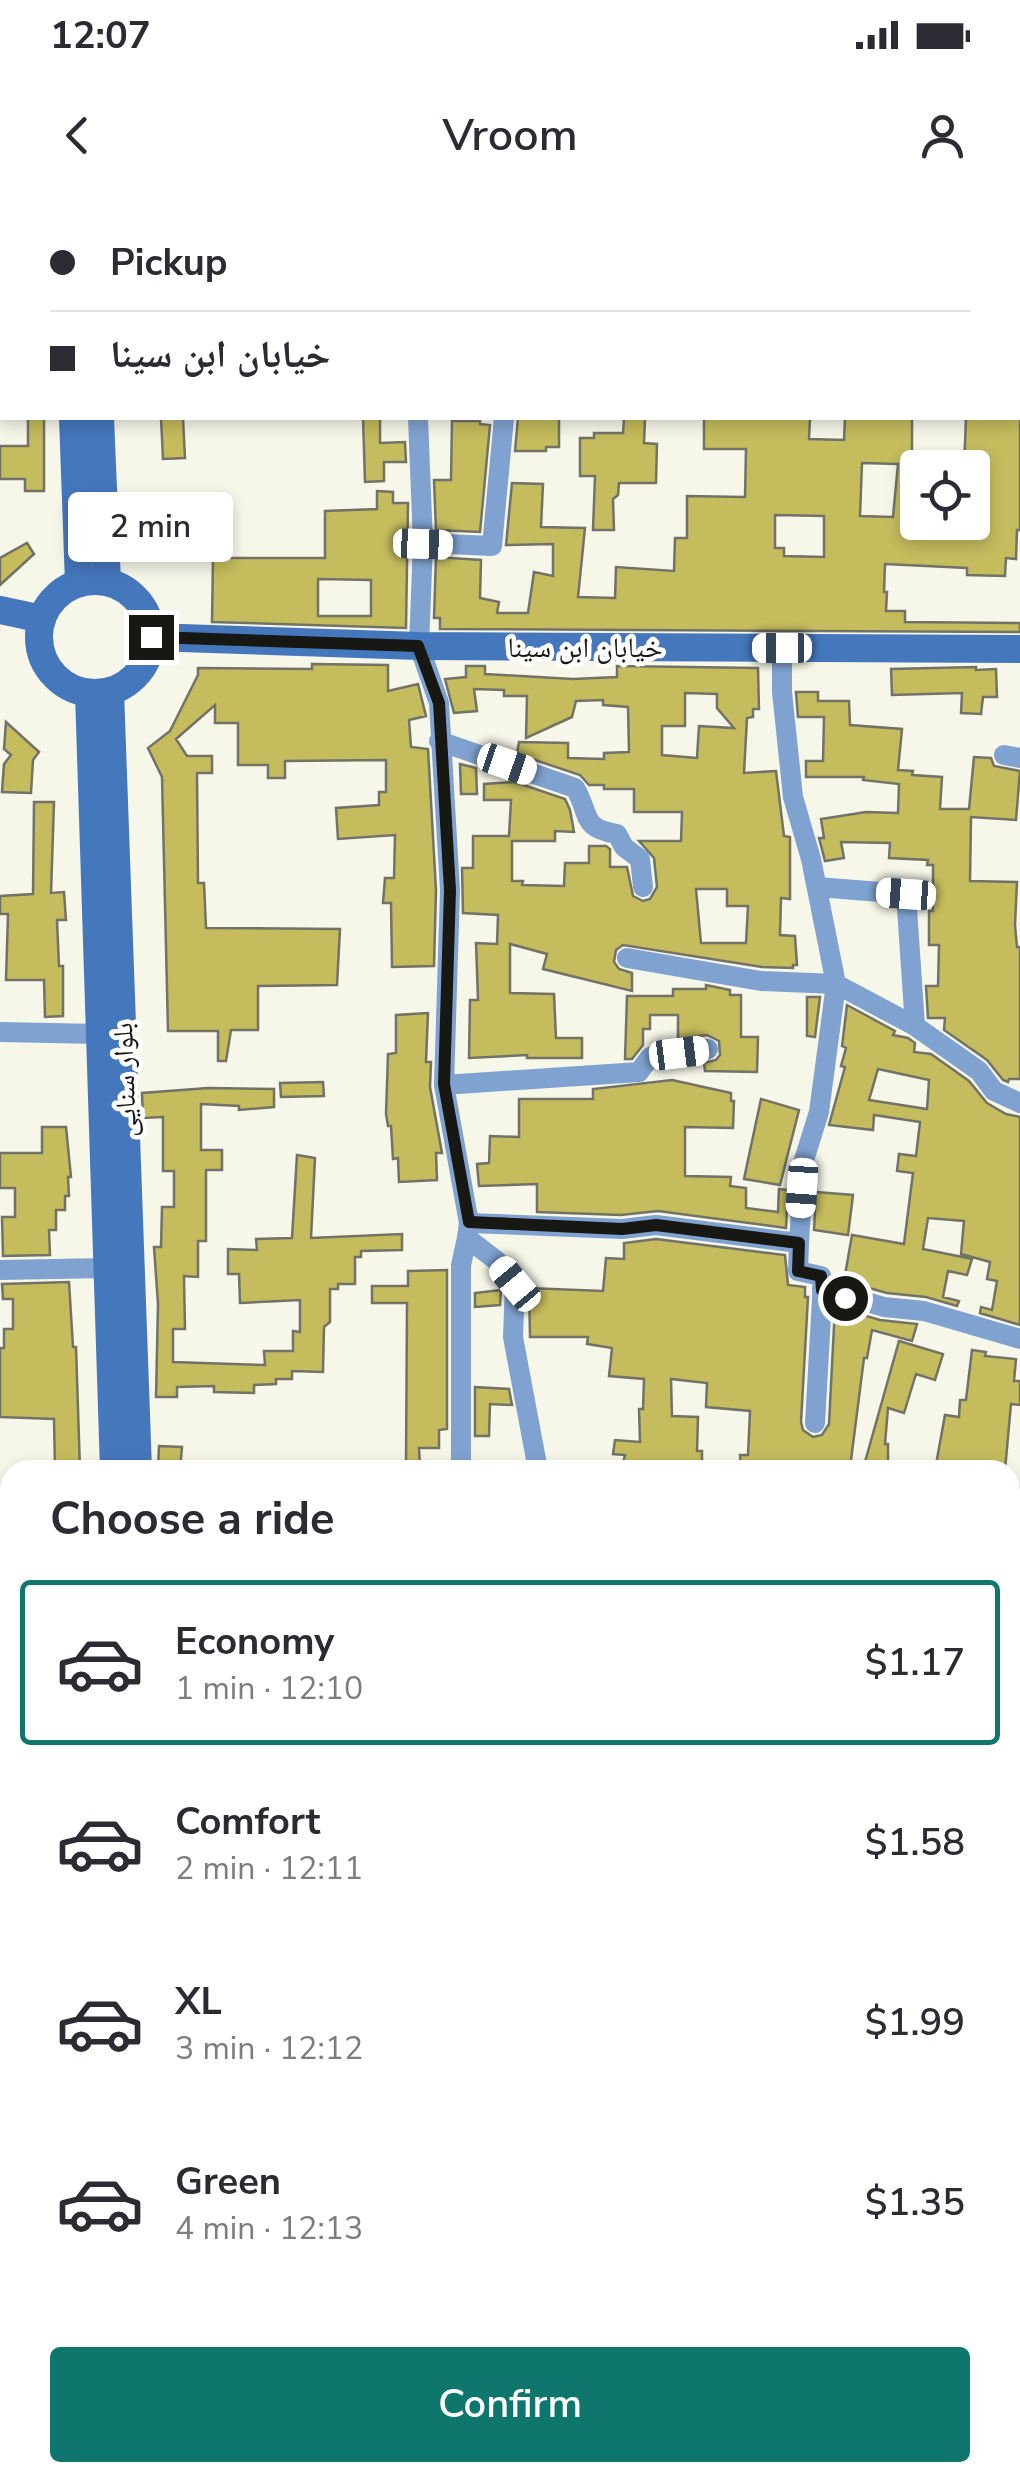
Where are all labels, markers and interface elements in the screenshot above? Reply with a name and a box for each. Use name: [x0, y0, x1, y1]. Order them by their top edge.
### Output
text: 12:07: [50, 10, 151, 61]
text: Vroom: [442, 105, 578, 166]
icon: back: [50, 108, 105, 163]
icon: person: [915, 108, 970, 163]
text: Pickup: [110, 237, 228, 288]
text: خیابان ابن سینا: [110, 329, 330, 380]
map controls: [900, 450, 990, 540]
button: locate: [900, 450, 990, 540]
callout: 2 min: [68, 492, 234, 562]
text: 2 min: [110, 505, 191, 548]
car: [392, 528, 454, 560]
route end: [129, 615, 174, 660]
street label: خیابان ابن سینا: [507, 629, 663, 667]
car: [752, 633, 812, 663]
car: [474, 740, 540, 788]
car: [875, 877, 937, 911]
street label: بلوار سنایی: [104, 1022, 146, 1138]
car: [647, 1034, 711, 1072]
car: [785, 1157, 819, 1219]
car: [484, 1251, 546, 1317]
route start: [823, 1276, 868, 1321]
text: Choose a ride: [50, 1489, 335, 1550]
text: Economy: [175, 1616, 334, 1667]
icon: car: [55, 1618, 145, 1708]
text: $1.17: [865, 1637, 965, 1688]
text: 1 min · 12:10: [175, 1667, 363, 1710]
text: Comfort: [175, 1796, 320, 1847]
icon: car: [55, 1798, 145, 1888]
text: $1.58: [865, 1817, 965, 1868]
text: 2 min · 12:11: [175, 1847, 363, 1890]
text: XL: [175, 1976, 222, 2027]
icon: car: [55, 1978, 145, 2068]
text: $1.99: [865, 1997, 965, 2048]
text: 3 min · 12:12: [175, 2027, 363, 2070]
text: Green: [175, 2156, 281, 2207]
icon: car: [55, 2158, 145, 2248]
text: $1.35: [865, 2177, 965, 2228]
text: 4 min · 12:13: [175, 2207, 363, 2250]
button: Confirm: [50, 2347, 970, 2462]

